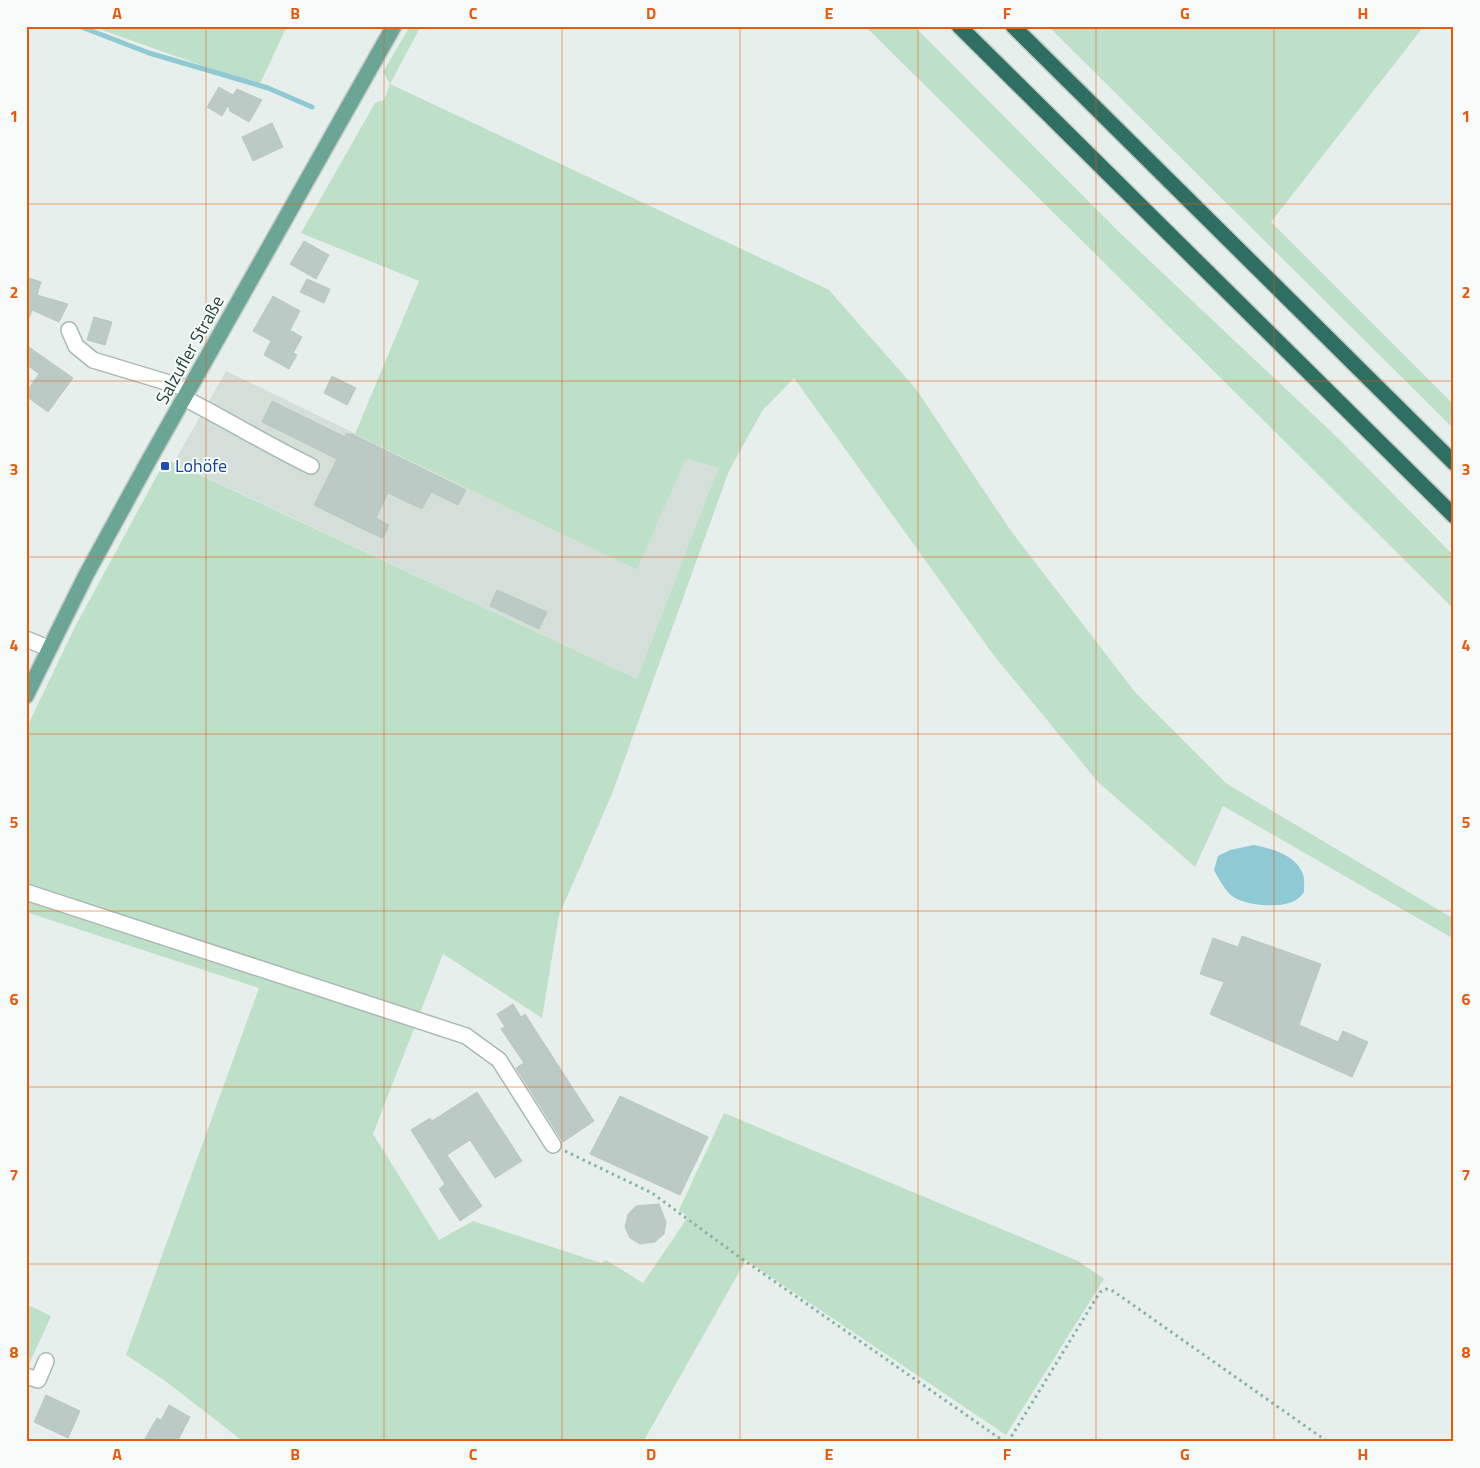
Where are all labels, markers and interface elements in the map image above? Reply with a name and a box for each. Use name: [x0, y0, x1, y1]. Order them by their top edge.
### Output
text: A: [112, 1, 122, 25]
text: B: [290, 1, 300, 25]
text: C: [469, 1, 478, 25]
text: D: [646, 1, 656, 25]
text: E: [825, 1, 834, 25]
text: F: [1003, 1, 1012, 25]
text: G: [1180, 1, 1190, 25]
text: H: [1358, 1, 1368, 25]
text: 1: [10, 104, 18, 128]
text: 1: [1462, 104, 1470, 128]
text: 2: [10, 280, 18, 304]
text: 2: [1462, 280, 1470, 304]
street label: Salzufler Straße: [149, 290, 231, 409]
place label: Lohöfe: [175, 452, 227, 479]
text: 3: [10, 457, 18, 481]
text: 3: [1462, 457, 1470, 481]
marker: Lohöfe: [159, 460, 171, 472]
text: 4: [10, 633, 19, 657]
text: 4: [1462, 633, 1471, 657]
text: 5: [10, 810, 19, 834]
text: 5: [1462, 810, 1471, 834]
text: 6: [10, 987, 19, 1011]
text: 6: [1462, 987, 1471, 1011]
text: 7: [10, 1163, 18, 1187]
text: 7: [1462, 1163, 1470, 1187]
text: 8: [10, 1340, 19, 1364]
text: 8: [1462, 1340, 1471, 1364]
text: A: [112, 1442, 122, 1466]
text: B: [290, 1442, 300, 1466]
text: C: [469, 1442, 478, 1466]
text: D: [646, 1442, 656, 1466]
text: E: [825, 1442, 834, 1466]
text: F: [1003, 1442, 1012, 1466]
text: G: [1180, 1442, 1190, 1466]
text: H: [1358, 1442, 1368, 1466]

